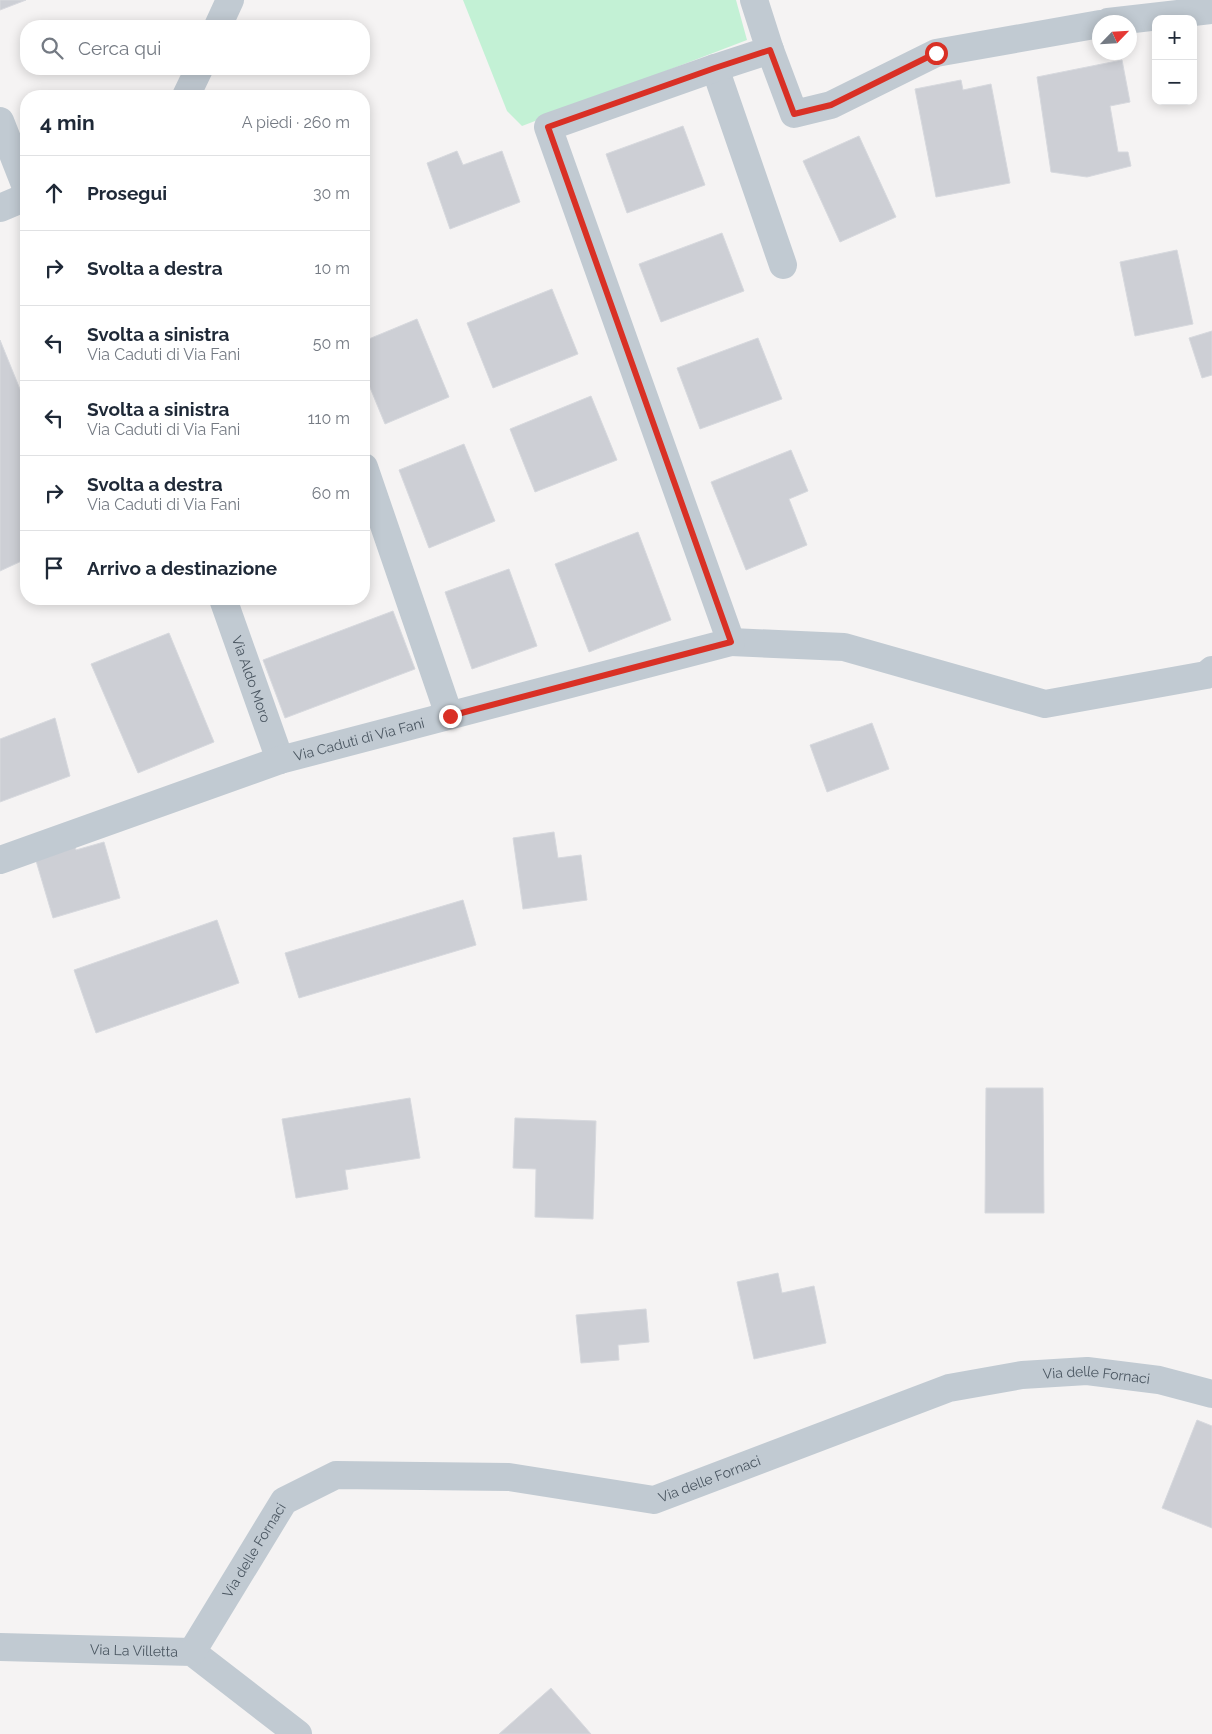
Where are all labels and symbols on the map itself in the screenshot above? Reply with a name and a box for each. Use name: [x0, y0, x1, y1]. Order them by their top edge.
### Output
north arrow: [1092, 15, 1137, 60]
route start: [925, 42, 948, 65]
street label: Via Aldo Moro: [229, 634, 274, 725]
route end: [439, 705, 462, 728]
street label: Via Caduti di Via Fani: [292, 715, 426, 764]
street label: Via delle Fornaci: [1042, 1363, 1151, 1387]
street label: Via delle Fornaci: [656, 1452, 763, 1506]
street label: Via delle Fornaci: [219, 1500, 289, 1601]
street label: Via La Villetta: [90, 1641, 178, 1660]

